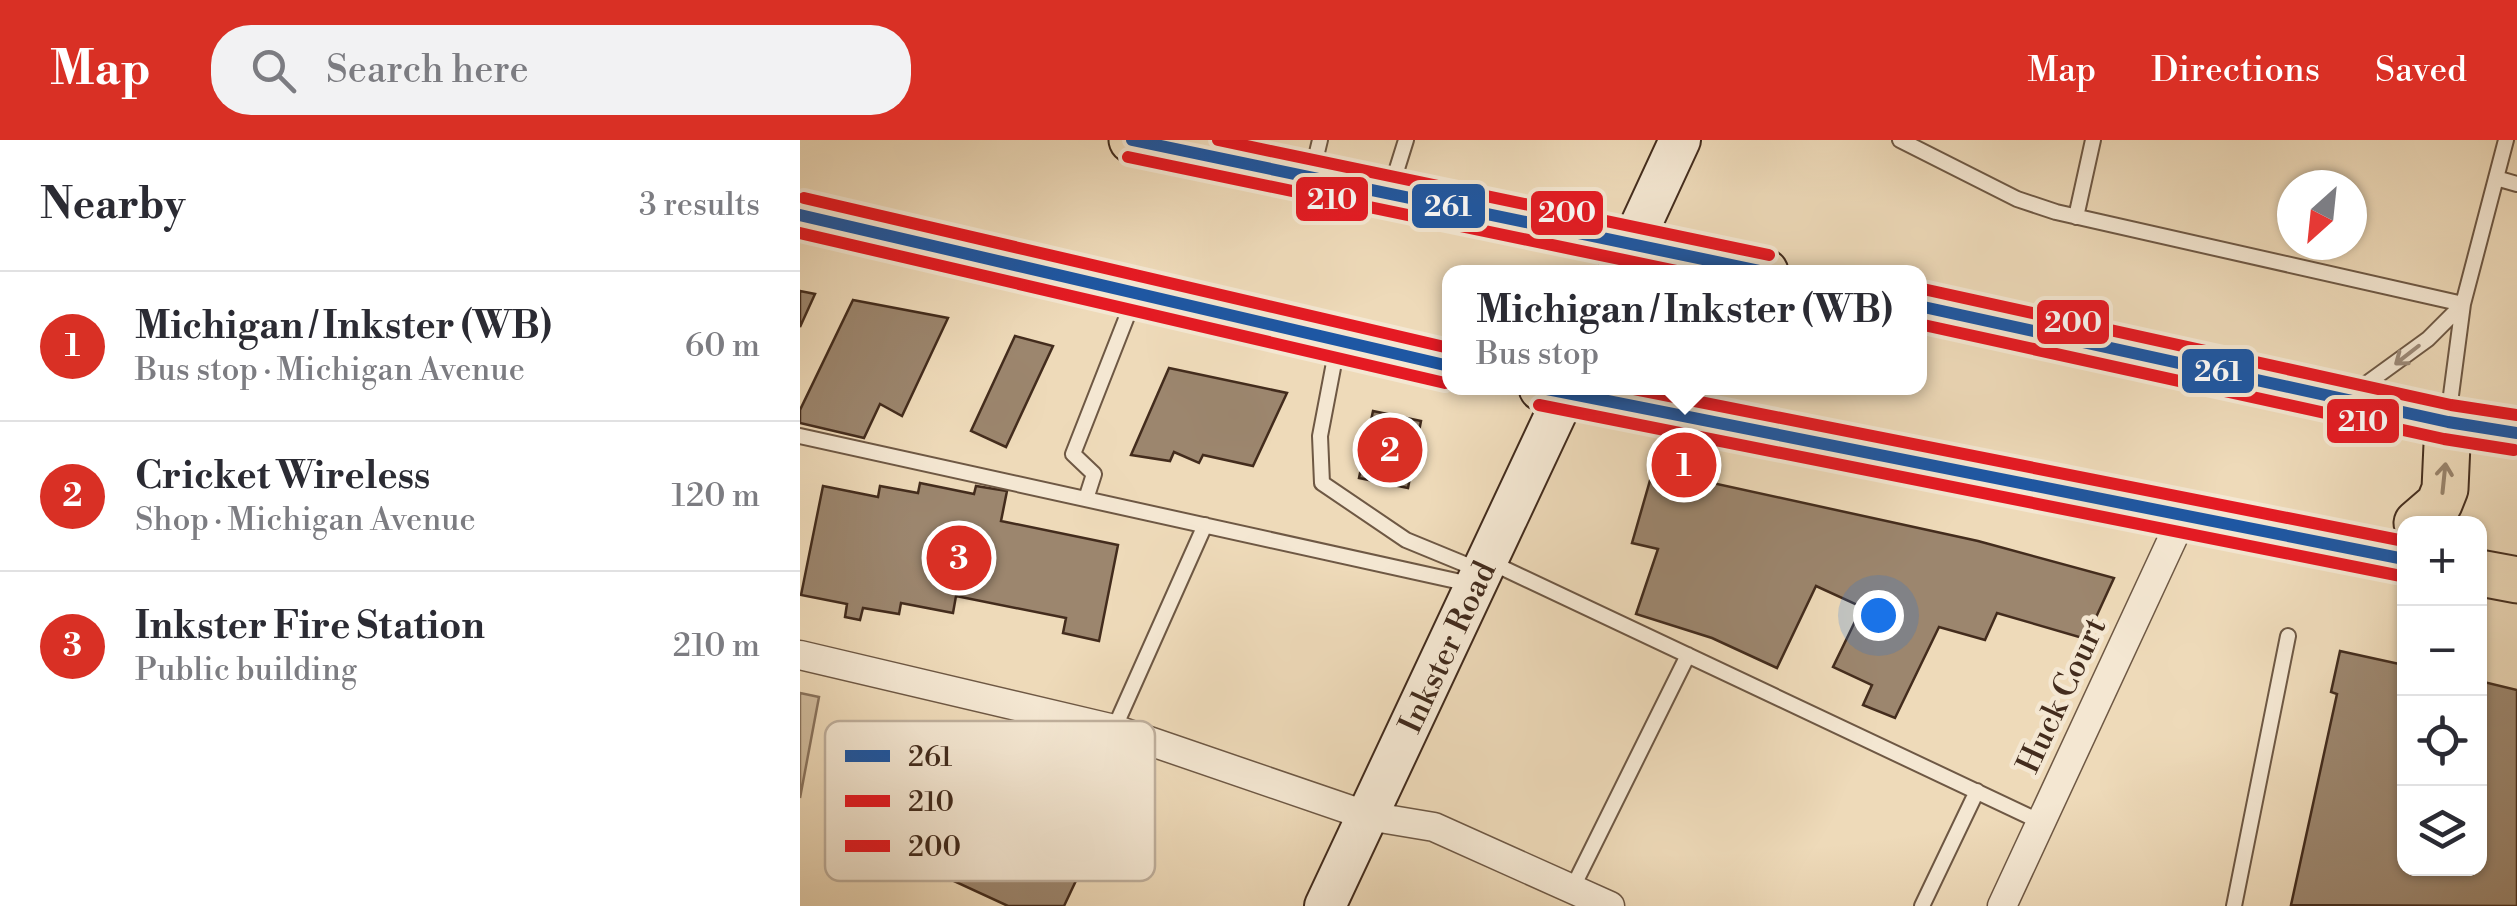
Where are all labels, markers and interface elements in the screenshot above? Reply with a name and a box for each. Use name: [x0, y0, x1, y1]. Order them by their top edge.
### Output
search box: [211, 25, 911, 115]
text: Map: [50, 40, 151, 100]
icon: search: [246, 43, 301, 98]
text: Search here: [326, 47, 529, 94]
text: Map: [2027, 49, 2096, 92]
text: Directions: [2151, 49, 2320, 92]
text: Saved: [2375, 49, 2467, 92]
north arrow: [2277, 170, 2367, 260]
line badge: 210: [1294, 175, 1370, 223]
text: Nearby: [40, 179, 185, 232]
line badge: 261: [1410, 182, 1487, 230]
text: 210: [1307, 183, 1357, 218]
text: 3 results: [639, 185, 760, 225]
line badge: 200: [1529, 189, 1605, 237]
text: 261: [1424, 190, 1472, 225]
text: 200: [1538, 196, 1596, 231]
popup: [1442, 265, 1927, 395]
text: Michigan / Inkster (WB): [1476, 287, 1893, 334]
line badge: 200: [2035, 298, 2111, 346]
text: Michigan / Inkster (WB): [135, 303, 552, 350]
text: 200: [2044, 306, 2102, 341]
text: 1: [65, 326, 80, 366]
text: 60 m: [685, 326, 760, 366]
text: Bus stop: [1476, 334, 1599, 374]
one-way arrow: [2395, 344, 2421, 366]
line badge: 261: [2180, 347, 2256, 395]
text: Bus stop · Michigan Avenue: [135, 350, 525, 390]
text: 261: [2194, 355, 2242, 390]
line badge: 210: [2325, 397, 2401, 445]
text: 210: [2338, 405, 2388, 440]
pin: 2: [1358, 412, 1422, 488]
pin: 1: [1652, 428, 1716, 502]
text: Cricket Wireless: [135, 453, 430, 500]
one-way arrow: [2435, 463, 2454, 495]
text: 2: [62, 476, 83, 516]
text: 120 m: [671, 476, 760, 516]
text: Shop · Michigan Avenue: [135, 500, 476, 540]
map controls: [2397, 516, 2487, 876]
button: +: [2397, 516, 2487, 606]
pin: 3: [926, 520, 992, 596]
street label: Inkster Road: [1391, 555, 1505, 740]
your location: [1853, 590, 1904, 641]
text: Inkster Fire Station: [135, 603, 485, 650]
button: −: [2397, 606, 2487, 696]
street label: Huck Court: [2008, 611, 2115, 780]
text: 3: [63, 626, 82, 666]
text: 210 m: [673, 626, 760, 666]
text: Public building: [135, 650, 357, 690]
button: locate: [2397, 696, 2487, 786]
legend: [825, 721, 1155, 881]
text: 261: [908, 740, 952, 775]
text: 210: [908, 785, 954, 820]
button: layers: [2397, 786, 2487, 876]
text: 200: [908, 830, 961, 865]

